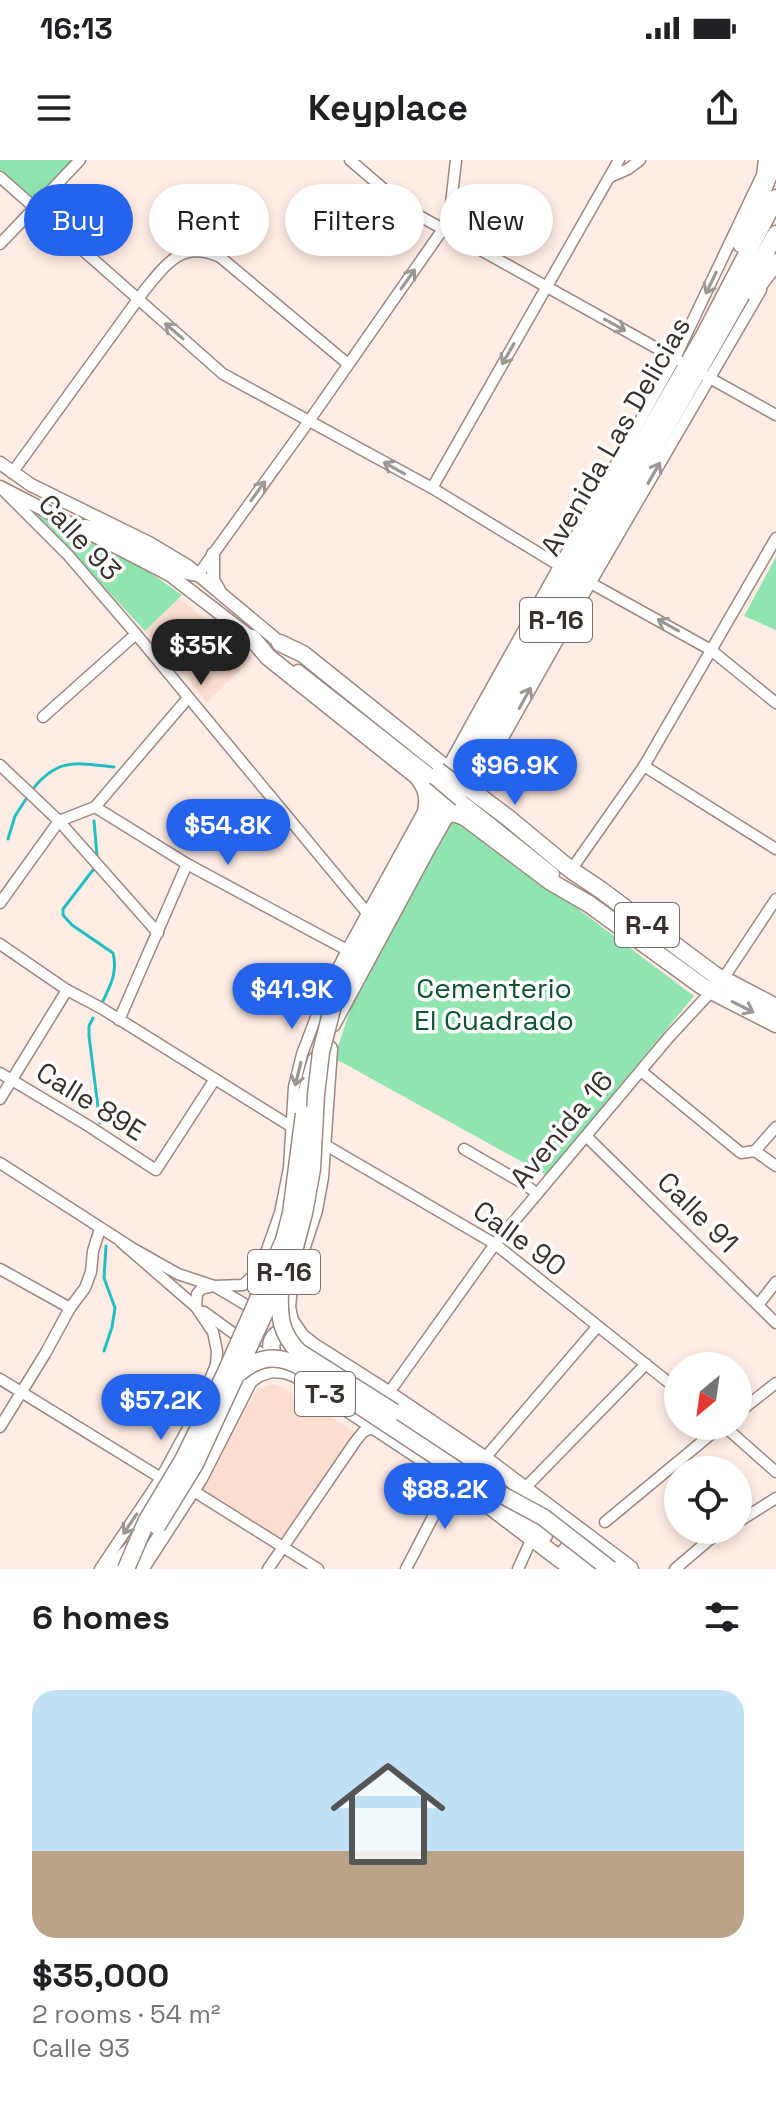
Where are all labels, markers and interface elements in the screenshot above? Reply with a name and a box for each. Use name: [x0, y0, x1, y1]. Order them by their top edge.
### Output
text: 16:13: [40, 9, 113, 48]
text: Keyplace: [308, 85, 468, 131]
icon: menu: [32, 86, 76, 130]
icon: share: [700, 86, 744, 130]
chip: Buy: [24, 184, 133, 256]
chip: Rent: [149, 184, 269, 256]
chip: Filters: [285, 184, 424, 256]
chip: New: [440, 184, 553, 256]
one-way arrow: [400, 268, 416, 290]
one-way arrow: [703, 270, 719, 294]
street label: Avenida Las Delicias: [532, 310, 698, 562]
one-way arrow: [603, 318, 627, 333]
one-way arrow: [165, 322, 185, 340]
one-way arrow: [500, 342, 515, 366]
one-way arrow: [383, 459, 406, 475]
one-way arrow: [647, 461, 662, 485]
one-way arrow: [249, 481, 266, 502]
street label: Calle 93: [31, 486, 129, 588]
road number: R-16: [520, 598, 592, 642]
one-way arrow: [656, 617, 680, 633]
pin: $35K: [154, 619, 248, 687]
text: $35K: [169, 628, 233, 662]
one-way arrow: [517, 687, 533, 710]
pin: $96.9K: [450, 739, 580, 807]
text: $96.9K: [471, 748, 559, 782]
pin: $54.8K: [163, 799, 293, 867]
text: $54.8K: [184, 808, 272, 842]
road number: R-4: [615, 903, 679, 947]
pin: $41.9K: [227, 963, 357, 1031]
park label: Cementerio El Cuadrado: [414, 970, 574, 1038]
text: $41.9K: [250, 972, 334, 1006]
one-way arrow: [731, 1000, 755, 1015]
street label: Calle 89E: [30, 1053, 152, 1149]
one-way arrow: [289, 1060, 304, 1086]
street label: Avenida 16: [501, 1063, 621, 1195]
street label: Calle 91: [650, 1164, 746, 1260]
street label: Calle 90: [466, 1192, 574, 1284]
road number: R-16: [248, 1250, 320, 1294]
north arrow: [664, 1352, 752, 1440]
map controls: [664, 1352, 752, 1544]
road number: T-3: [295, 1372, 355, 1416]
pin: $57.2K: [96, 1374, 226, 1442]
text: $57.2K: [119, 1383, 203, 1417]
button: locate: [664, 1456, 752, 1544]
pin: $88.2K: [380, 1463, 510, 1531]
text: $88.2K: [402, 1472, 488, 1506]
one-way arrow: [122, 1513, 138, 1535]
icon: filters: [700, 1595, 744, 1639]
text: 6 homes: [32, 1596, 170, 1639]
icon: home: [316, 1742, 460, 1886]
text: $35,000: [32, 1954, 169, 1997]
text: 2 rooms · 54 m²: [32, 1997, 221, 2031]
text: Calle 93: [32, 2031, 130, 2065]

